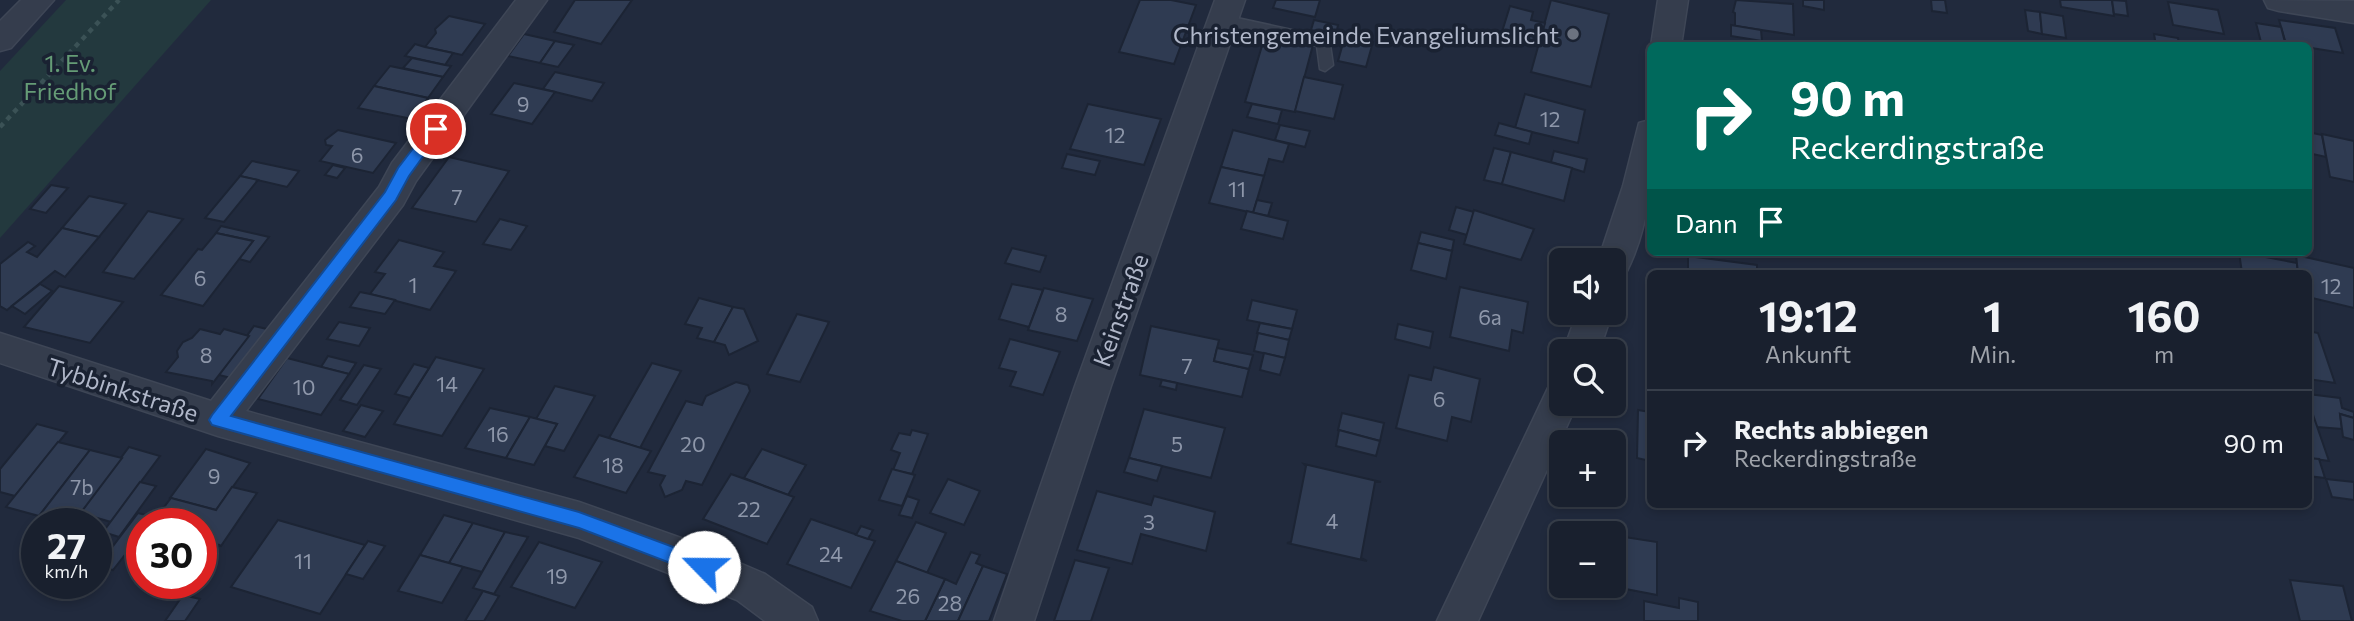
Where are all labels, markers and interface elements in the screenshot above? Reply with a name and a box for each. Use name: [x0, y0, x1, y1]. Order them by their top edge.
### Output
place label: Christengemeinde Evangeliumslicht: [1173, 20, 1559, 49]
marker: Christengemeinde Evangeliumslicht: [1565, 26, 1581, 42]
park label: 1. Ev. Friedhof: [23, 48, 117, 105]
text: 90 m: [1790, 66, 1905, 126]
icon: right: [1675, 70, 1766, 161]
house number: 9: [517, 91, 529, 116]
pin: [406, 99, 466, 159]
house number: 12: [1540, 106, 1560, 131]
icon: arrive: [417, 110, 455, 148]
house number: 12: [1105, 122, 1125, 147]
text: Reckerdingstraße: [1790, 126, 2044, 166]
house number: 6: [351, 142, 363, 167]
house number: 11: [1228, 176, 1246, 201]
house number: 7: [451, 184, 463, 209]
icon: arrive: [1752, 203, 1790, 241]
text: Dann: [1675, 207, 1738, 238]
map controls: [1549, 248, 1626, 598]
button: sound: [1549, 248, 1626, 325]
street label: Keinstraße: [1086, 250, 1154, 370]
house number: 6: [194, 265, 206, 290]
house number: 1: [409, 272, 417, 297]
house number: 12: [2321, 273, 2341, 298]
text: 19:12: [1759, 289, 1858, 341]
text: 1: [1983, 289, 2002, 341]
text: 160: [2128, 289, 2200, 341]
house number: 8: [1055, 301, 1067, 326]
house number: 6a: [1478, 304, 1502, 329]
button: search: [1549, 339, 1626, 416]
text: Ankunft: [1765, 340, 1851, 368]
text: Min.: [1969, 340, 2016, 368]
text: m: [2154, 340, 2174, 368]
house number: 8: [200, 342, 212, 367]
street label: Tybbinkstraße: [44, 351, 202, 427]
house number: 7: [1181, 353, 1193, 378]
house number: 14: [436, 371, 458, 396]
house number: 10: [293, 374, 315, 399]
house number: 6: [1433, 386, 1445, 411]
text: Rechts abbiegen: [1734, 413, 1929, 444]
house number: 16: [487, 421, 509, 446]
icon: right: [1675, 424, 1713, 462]
text: 90 m: [2224, 427, 2284, 458]
button: +: [1549, 430, 1626, 507]
house number: 20: [680, 431, 706, 456]
house number: 5: [1171, 431, 1183, 456]
text: Reckerdingstraße: [1734, 444, 1917, 472]
house number: 18: [602, 452, 624, 477]
house number: 9: [208, 463, 220, 488]
house number: 7b: [70, 474, 94, 499]
house number: 22: [737, 496, 761, 521]
speed limit sign: 30: [126, 508, 217, 599]
house number: 4: [1326, 508, 1339, 533]
house number: 3: [1143, 509, 1155, 534]
button: −: [1549, 521, 1626, 598]
text: 27: [47, 523, 86, 566]
position arrow: [667, 530, 741, 604]
house number: 24: [819, 541, 843, 566]
house number: 11: [294, 548, 312, 573]
text: km/h: [45, 560, 88, 582]
house number: 19: [546, 563, 568, 588]
house number: 26: [896, 583, 920, 608]
house number: 28: [938, 590, 962, 615]

